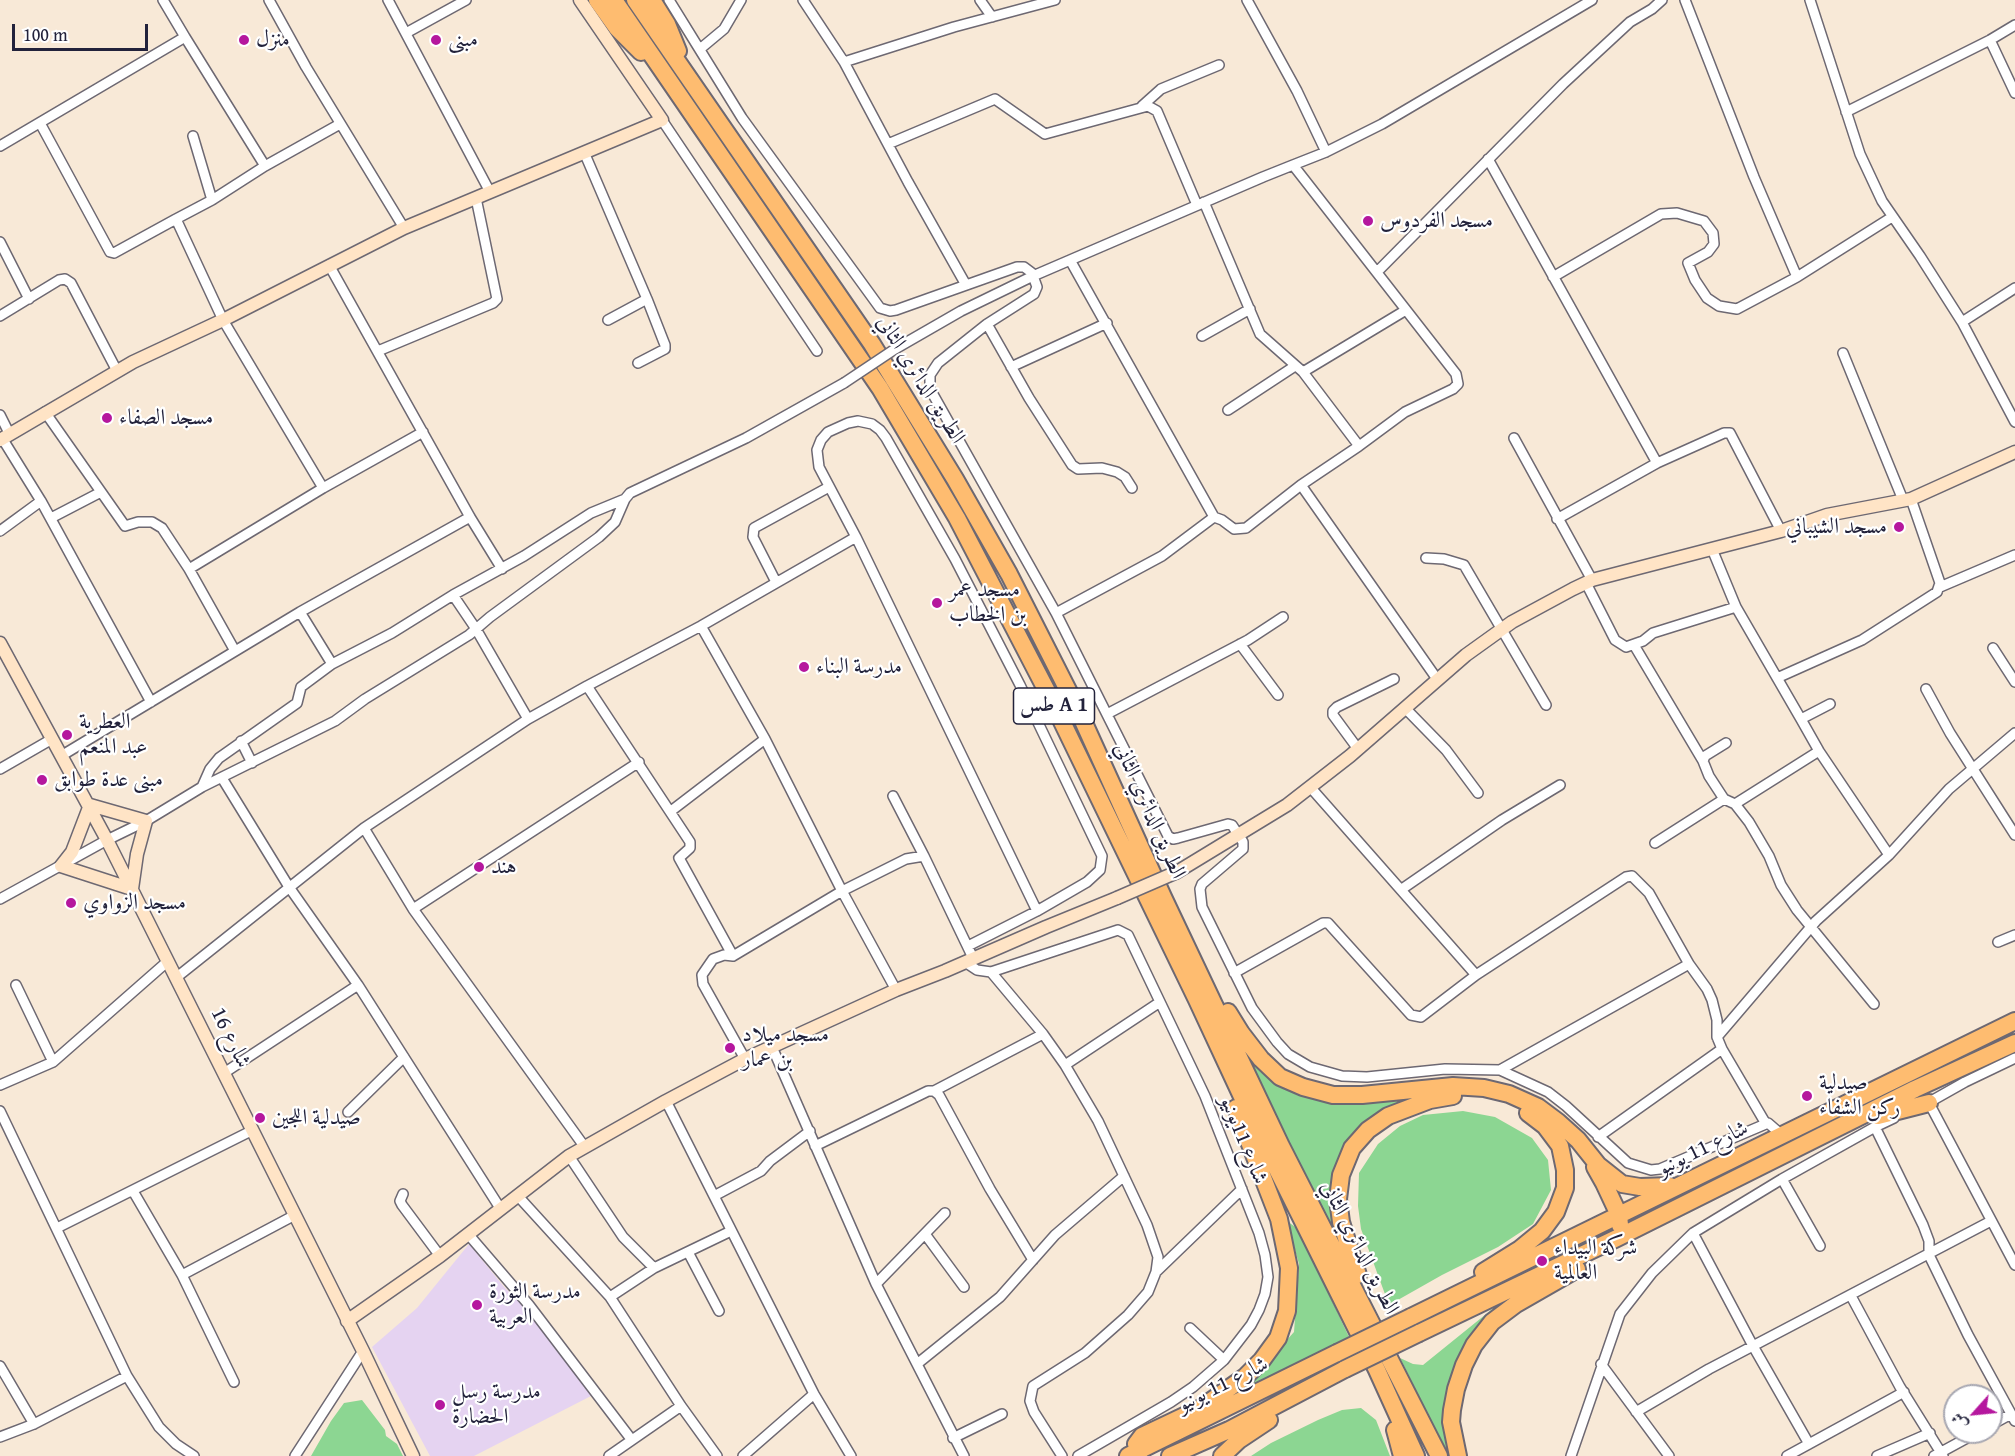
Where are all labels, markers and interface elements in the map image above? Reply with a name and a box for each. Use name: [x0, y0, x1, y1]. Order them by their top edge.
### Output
scale bar: [15, 12, 152, 50]
text: 100 m: [23, 21, 68, 48]
place label: منزل: [256, 27, 290, 53]
place label: مبنى: [448, 27, 478, 53]
marker: منزل: [237, 33, 251, 47]
marker: مبنى: [429, 33, 443, 47]
place label: مسجد الفردوس: [1380, 208, 1493, 234]
marker: مسجد الفردوس: [1361, 214, 1375, 228]
street label: الطريق الدائري الثاني: [870, 311, 970, 449]
place label: مسجد الصفاء: [119, 405, 213, 431]
marker: مسجد الصفاء: [100, 411, 114, 425]
place label: مسجد الشيباني: [1786, 514, 1887, 540]
marker: مسجد الشيباني: [1892, 520, 1906, 534]
place label: مسجد عمر بن الخطاب: [949, 577, 1026, 628]
marker: مسجد عمر بن الخطاب: [930, 596, 944, 610]
place label: مدرسة البناء: [816, 654, 902, 680]
marker: مدرسة البناء: [797, 660, 811, 674]
road number: طس A 1: [1014, 688, 1094, 724]
place label: العطرية عبد المنعم: [79, 709, 148, 760]
marker: العطرية عبد المنعم: [60, 728, 74, 742]
street label: الطريق الدائري الثاني: [1107, 739, 1191, 883]
place label: مبنى عدة طوابق: [54, 767, 163, 793]
marker: مبنى عدة طوابق: [35, 773, 49, 787]
place label: هند: [491, 854, 517, 880]
marker: هند: [472, 860, 486, 874]
place label: مسجد الزواوي: [83, 890, 186, 916]
marker: مسجد الزواوي: [64, 896, 78, 910]
street label: شارع 16: [204, 1003, 256, 1073]
place label: مسجد ميلاد بن عمار: [742, 1022, 829, 1074]
marker: مسجد ميلاد بن عمار: [723, 1041, 737, 1055]
place label: صيدلية ركن الشفاء: [1819, 1070, 1900, 1122]
marker: صيدلية ركن الشفاء: [1800, 1089, 1814, 1103]
street label: شارع 11يونيو: [1213, 1092, 1273, 1188]
place label: صيدلية اللجين: [272, 1105, 361, 1131]
marker: صيدلية اللجين: [253, 1111, 267, 1125]
street label: شارع 11 يونيو: [1653, 1116, 1753, 1182]
street label: الطريق الدائري الثاني: [1314, 1177, 1404, 1319]
place label: شركة البيداء العالمية: [1554, 1235, 1637, 1286]
marker: شركة البيداء العالمية: [1535, 1254, 1549, 1268]
place label: مدرسة الثورة العربية: [489, 1279, 581, 1330]
marker: مدرسة الثورة العربية: [470, 1298, 484, 1312]
street label: شارع 11 يونيو: [1173, 1352, 1273, 1418]
place label: مدرسة رسل الحضارة: [452, 1379, 541, 1430]
north arrow: [1943, 1384, 2003, 1444]
marker: مدرسة رسل الحضارة: [433, 1398, 447, 1412]
text: ش: [1944, 1409, 1973, 1434]

